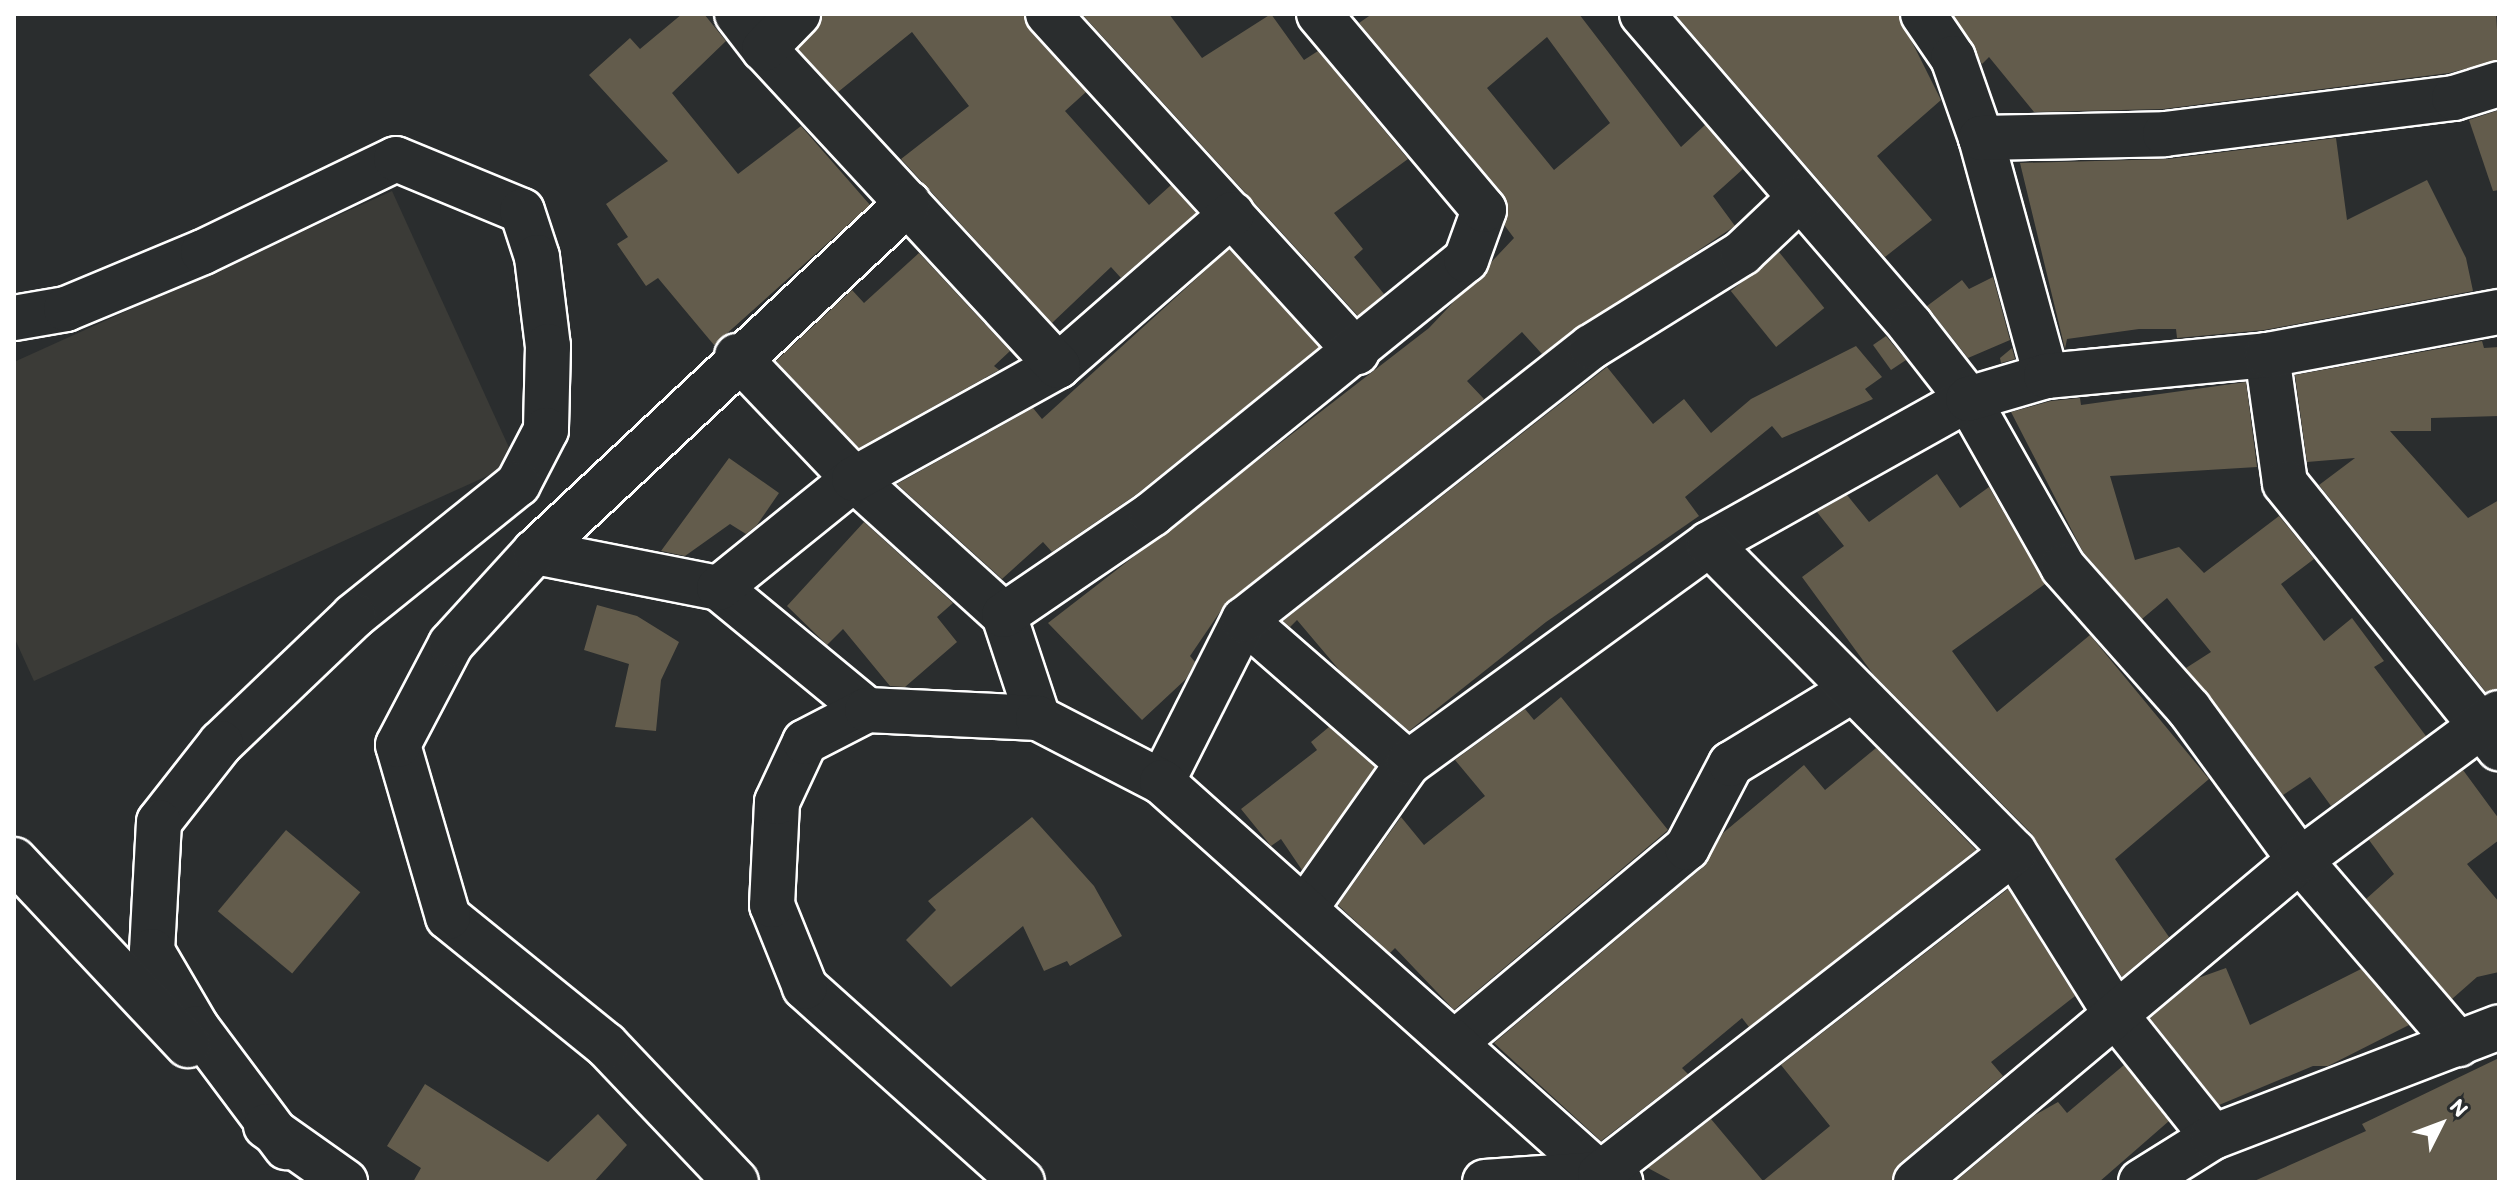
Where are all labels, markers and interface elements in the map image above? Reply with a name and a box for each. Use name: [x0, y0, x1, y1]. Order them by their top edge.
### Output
north arrow: [2401, 1084, 2481, 1164]
text: N: [2444, 1093, 2474, 1122]

